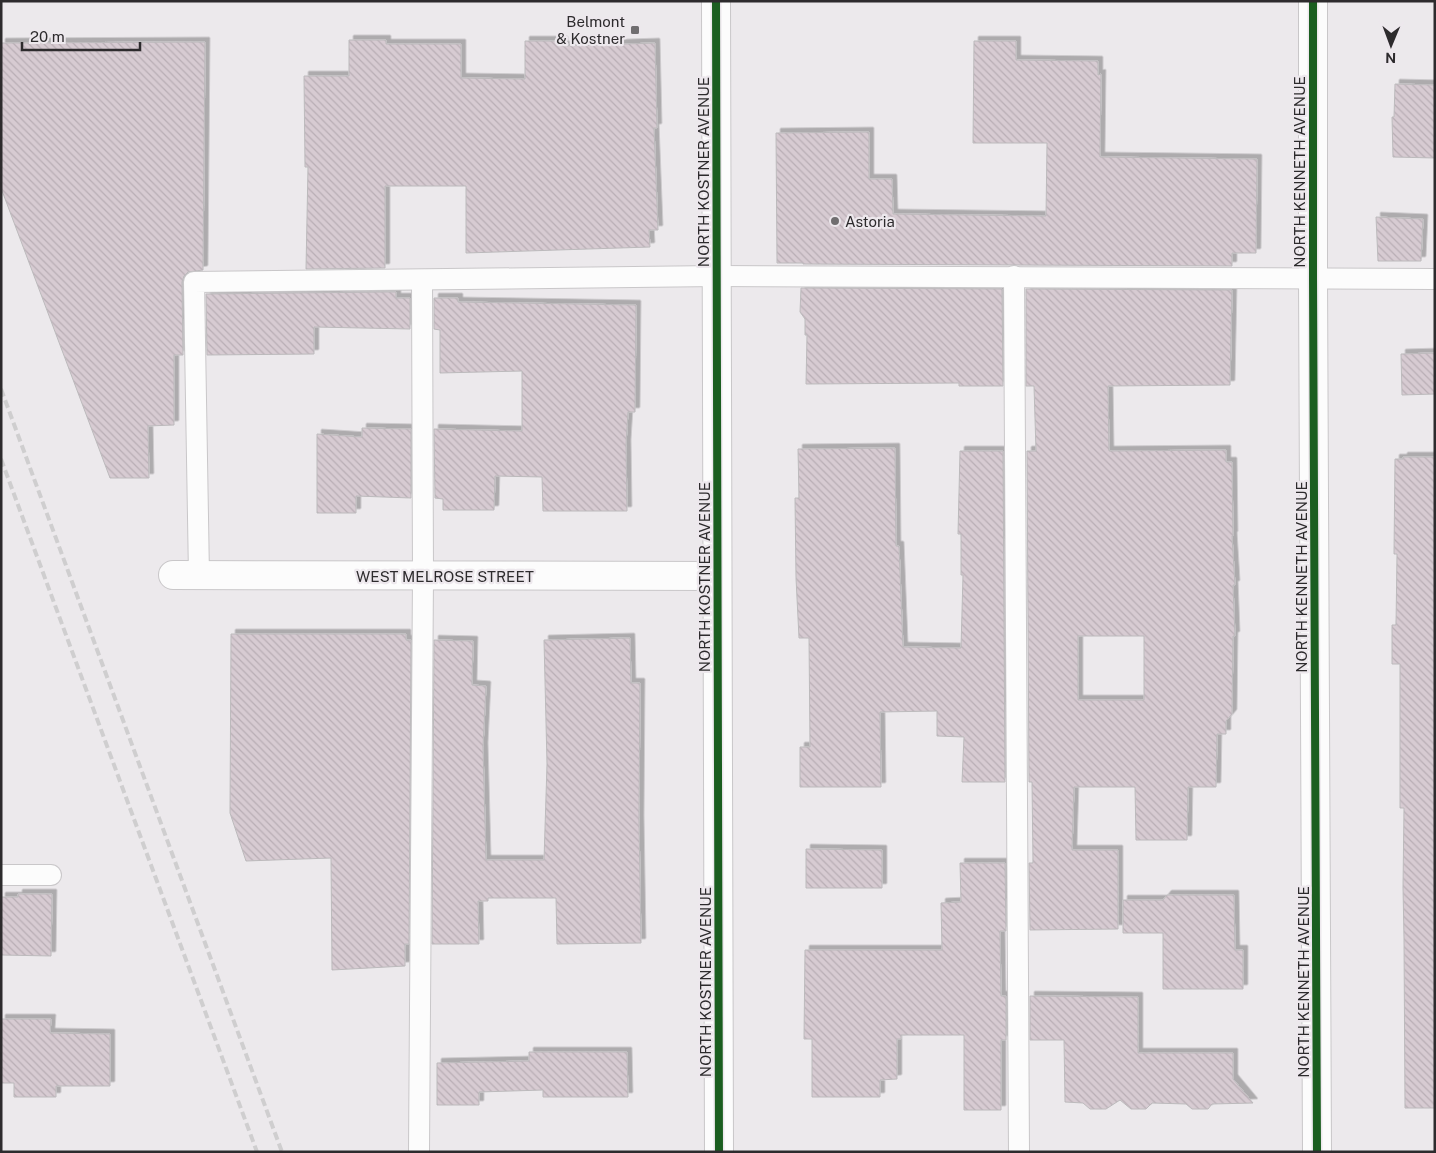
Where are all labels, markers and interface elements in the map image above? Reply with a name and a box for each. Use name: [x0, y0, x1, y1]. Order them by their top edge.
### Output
place label: Belmont & Kostner: [556, 13, 625, 47]
scale bar: [22, 20, 140, 52]
north arrow: [1366, 20, 1416, 70]
marker: Belmont & Kostner: [629, 24, 641, 36]
text: 20 m: [30, 28, 65, 45]
text: N: [1385, 50, 1396, 66]
street label: NORTH KENNETH AVENUE: [1291, 76, 1308, 268]
street label: NORTH KOSTNER AVENUE: [695, 77, 712, 267]
place label: Astoria: [845, 213, 895, 230]
marker: Astoria: [829, 215, 841, 227]
street label: NORTH KENNETH AVENUE: [1293, 481, 1310, 673]
street label: NORTH KOSTNER AVENUE: [696, 482, 713, 672]
street label: WEST MELROSE STREET: [356, 568, 534, 585]
street label: NORTH KENNETH AVENUE: [1295, 886, 1312, 1078]
street label: NORTH KOSTNER AVENUE: [697, 887, 714, 1077]

